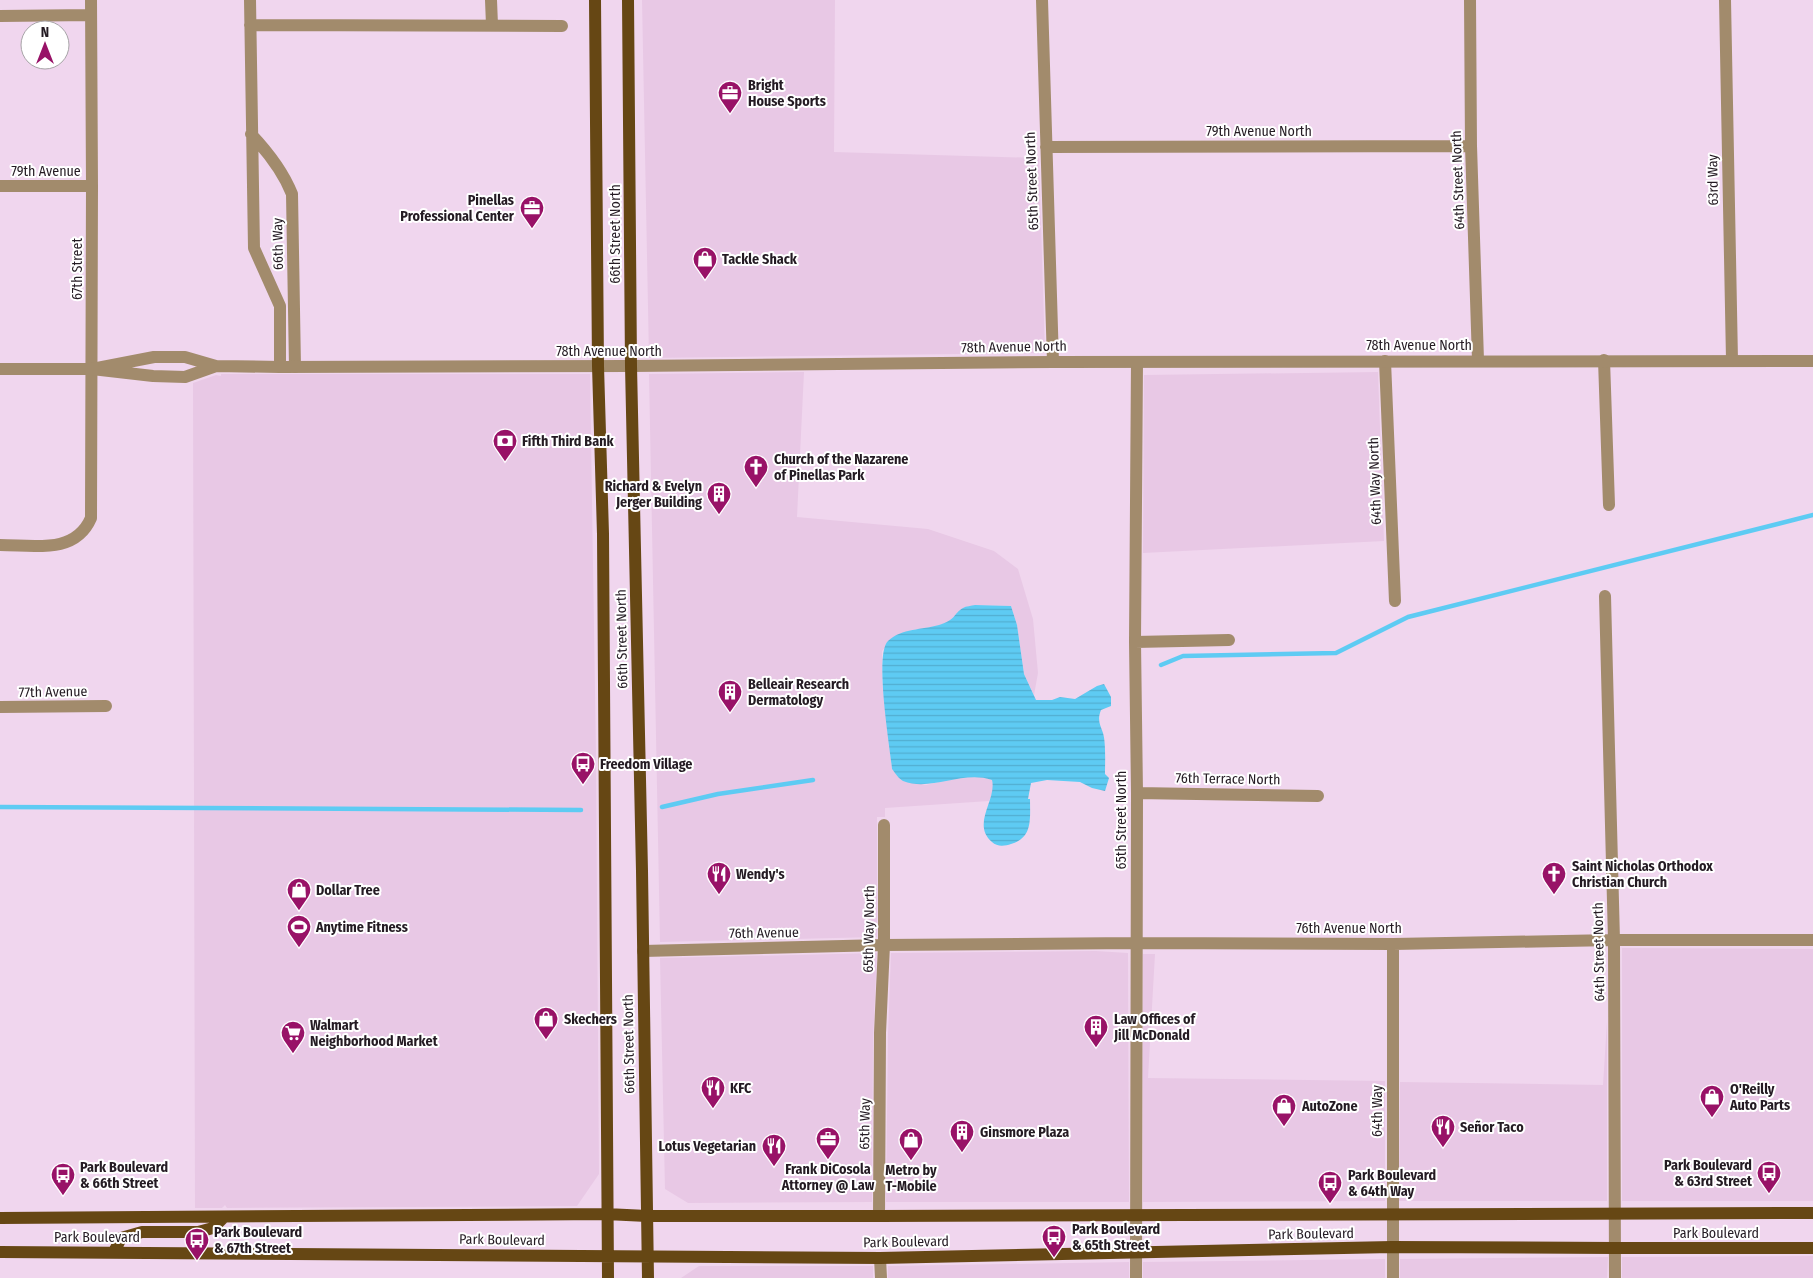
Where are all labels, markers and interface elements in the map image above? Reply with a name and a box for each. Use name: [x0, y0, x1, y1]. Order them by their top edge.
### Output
north arrow: [20, 20, 70, 70]
text: N: [41, 24, 49, 41]
place label: Bright House Sports: [748, 77, 826, 110]
office icon: Bright House Sports: [717, 80, 743, 114]
street label: 79th Avenue North: [1206, 123, 1312, 140]
street label: 64th Street North: [1448, 130, 1468, 230]
street label: 65th Street North: [1022, 131, 1042, 231]
street label: 63rd Way: [1704, 153, 1722, 206]
street label: 79th Avenue: [11, 163, 81, 180]
street label: 66th Street North: [607, 184, 624, 284]
place label: Pinellas Professional Center: [400, 192, 515, 225]
office icon: Pinellas Professional Center: [519, 195, 545, 229]
street label: 66th Way: [269, 217, 287, 270]
street label: 67th Street: [69, 238, 86, 300]
shop icon: Tackle Shack: [692, 246, 718, 280]
place label: Tackle Shack: [722, 251, 798, 268]
street label: 78th Avenue North: [1366, 337, 1472, 354]
street label: 78th Avenue North: [961, 338, 1067, 356]
street label: 78th Avenue North: [556, 343, 662, 360]
bank icon: Fifth Third Bank: [492, 428, 518, 462]
place label: Fifth Third Bank: [522, 433, 614, 450]
street label: 64th Way North: [1365, 437, 1385, 525]
place label: Church of the Nazarene of Pinellas Park: [774, 451, 908, 484]
church icon: Church of the Nazarene of Pinellas Park: [743, 454, 769, 488]
place label: Richard & Evelyn Jerger Building: [605, 478, 702, 511]
building icon: Richard & Evelyn Jerger Building: [706, 481, 732, 515]
street label: 66th Street North: [613, 589, 631, 689]
place label: Belleair Research Dermatology: [748, 676, 849, 709]
building icon: Belleair Research Dermatology: [717, 679, 743, 713]
street label: 77th Avenue: [19, 683, 88, 701]
bus stop icon: Freedom Village: [570, 751, 596, 785]
place label: Freedom Village: [600, 756, 692, 773]
street label: 76th Terrace North: [1175, 770, 1281, 788]
street label: 65th Street North: [1113, 771, 1130, 869]
place label: Saint Nicholas Orthodox Christian Church: [1572, 858, 1713, 891]
restaurant icon: Wendy's: [706, 861, 732, 895]
church icon: Saint Nicholas Orthodox Christian Church: [1541, 861, 1567, 895]
place label: Wendy's: [736, 866, 785, 883]
shop icon: Dollar Tree: [286, 877, 312, 911]
place label: Dollar Tree: [316, 882, 380, 899]
street label: 65th Way North: [860, 885, 878, 973]
street label: 64th Street North: [1590, 902, 1608, 1002]
sports icon: Anytime Fitness: [286, 914, 312, 948]
place label: Anytime Fitness: [315, 919, 408, 936]
street label: 76th Avenue North: [1296, 920, 1402, 937]
street label: 76th Avenue: [729, 924, 799, 942]
street label: 66th Street North: [620, 994, 638, 1094]
shop icon: Skechers: [533, 1006, 559, 1040]
place label: Skechers: [564, 1011, 617, 1028]
place label: Law Offices of Jill McDonald: [1113, 1011, 1196, 1044]
building icon: Law Offices of Jill McDonald: [1083, 1014, 1109, 1048]
place label: Walmart Neighborhood Market: [310, 1017, 439, 1050]
supermarket icon: Walmart Neighborhood Market: [280, 1020, 306, 1054]
restaurant icon: KFC: [700, 1075, 726, 1109]
place label: KFC: [730, 1080, 752, 1097]
place label: O'Reilly Auto Parts: [1729, 1081, 1790, 1114]
street label: 64th Way: [1369, 1084, 1386, 1137]
shop icon: O'Reilly Auto Parts: [1699, 1084, 1725, 1118]
shop icon: AutoZone: [1271, 1093, 1297, 1127]
street label: 65th Way: [856, 1097, 874, 1150]
place label: AutoZone: [1301, 1098, 1358, 1115]
restaurant icon: Señor Taco: [1430, 1114, 1456, 1148]
building icon: Ginsmore Plaza: [949, 1119, 975, 1153]
place label: Señor Taco: [1460, 1119, 1524, 1136]
place label: Ginsmore Plaza: [980, 1124, 1069, 1141]
office icon: Frank DiCosola Attorney @ Law: [815, 1126, 841, 1160]
shop icon: Metro by T-Mobile: [898, 1127, 924, 1161]
restaurant icon: Lotus Vegetarian: [761, 1133, 787, 1167]
place label: Lotus Vegetarian: [658, 1138, 756, 1155]
place label: Park Boulevard & 63rd Street: [1664, 1157, 1753, 1190]
place label: Park Boulevard & 66th Street: [80, 1159, 168, 1192]
bus stop icon: Park Boulevard & 63rd Street: [1756, 1160, 1782, 1194]
place label: Frank DiCosola Attorney @ Law: [781, 1161, 875, 1194]
bus stop icon: Park Boulevard & 66th Street: [50, 1162, 76, 1196]
place label: Metro by T-Mobile: [885, 1162, 937, 1195]
place label: Park Boulevard & 64th Way: [1348, 1167, 1436, 1200]
bus stop icon: Park Boulevard & 64th Way: [1317, 1170, 1343, 1204]
place label: Park Boulevard & 65th Street: [1072, 1221, 1160, 1254]
place label: Park Boulevard & 67th Street: [214, 1224, 302, 1257]
bus stop icon: Park Boulevard & 65th Street: [1041, 1224, 1067, 1258]
street label: Park Boulevard: [1268, 1225, 1354, 1243]
street label: Park Boulevard: [1673, 1225, 1759, 1242]
bus stop icon: Park Boulevard & 67th Street: [184, 1227, 210, 1261]
street label: Park Boulevard: [54, 1229, 140, 1246]
street label: Park Boulevard: [459, 1231, 545, 1249]
street label: Park Boulevard: [863, 1233, 949, 1251]

